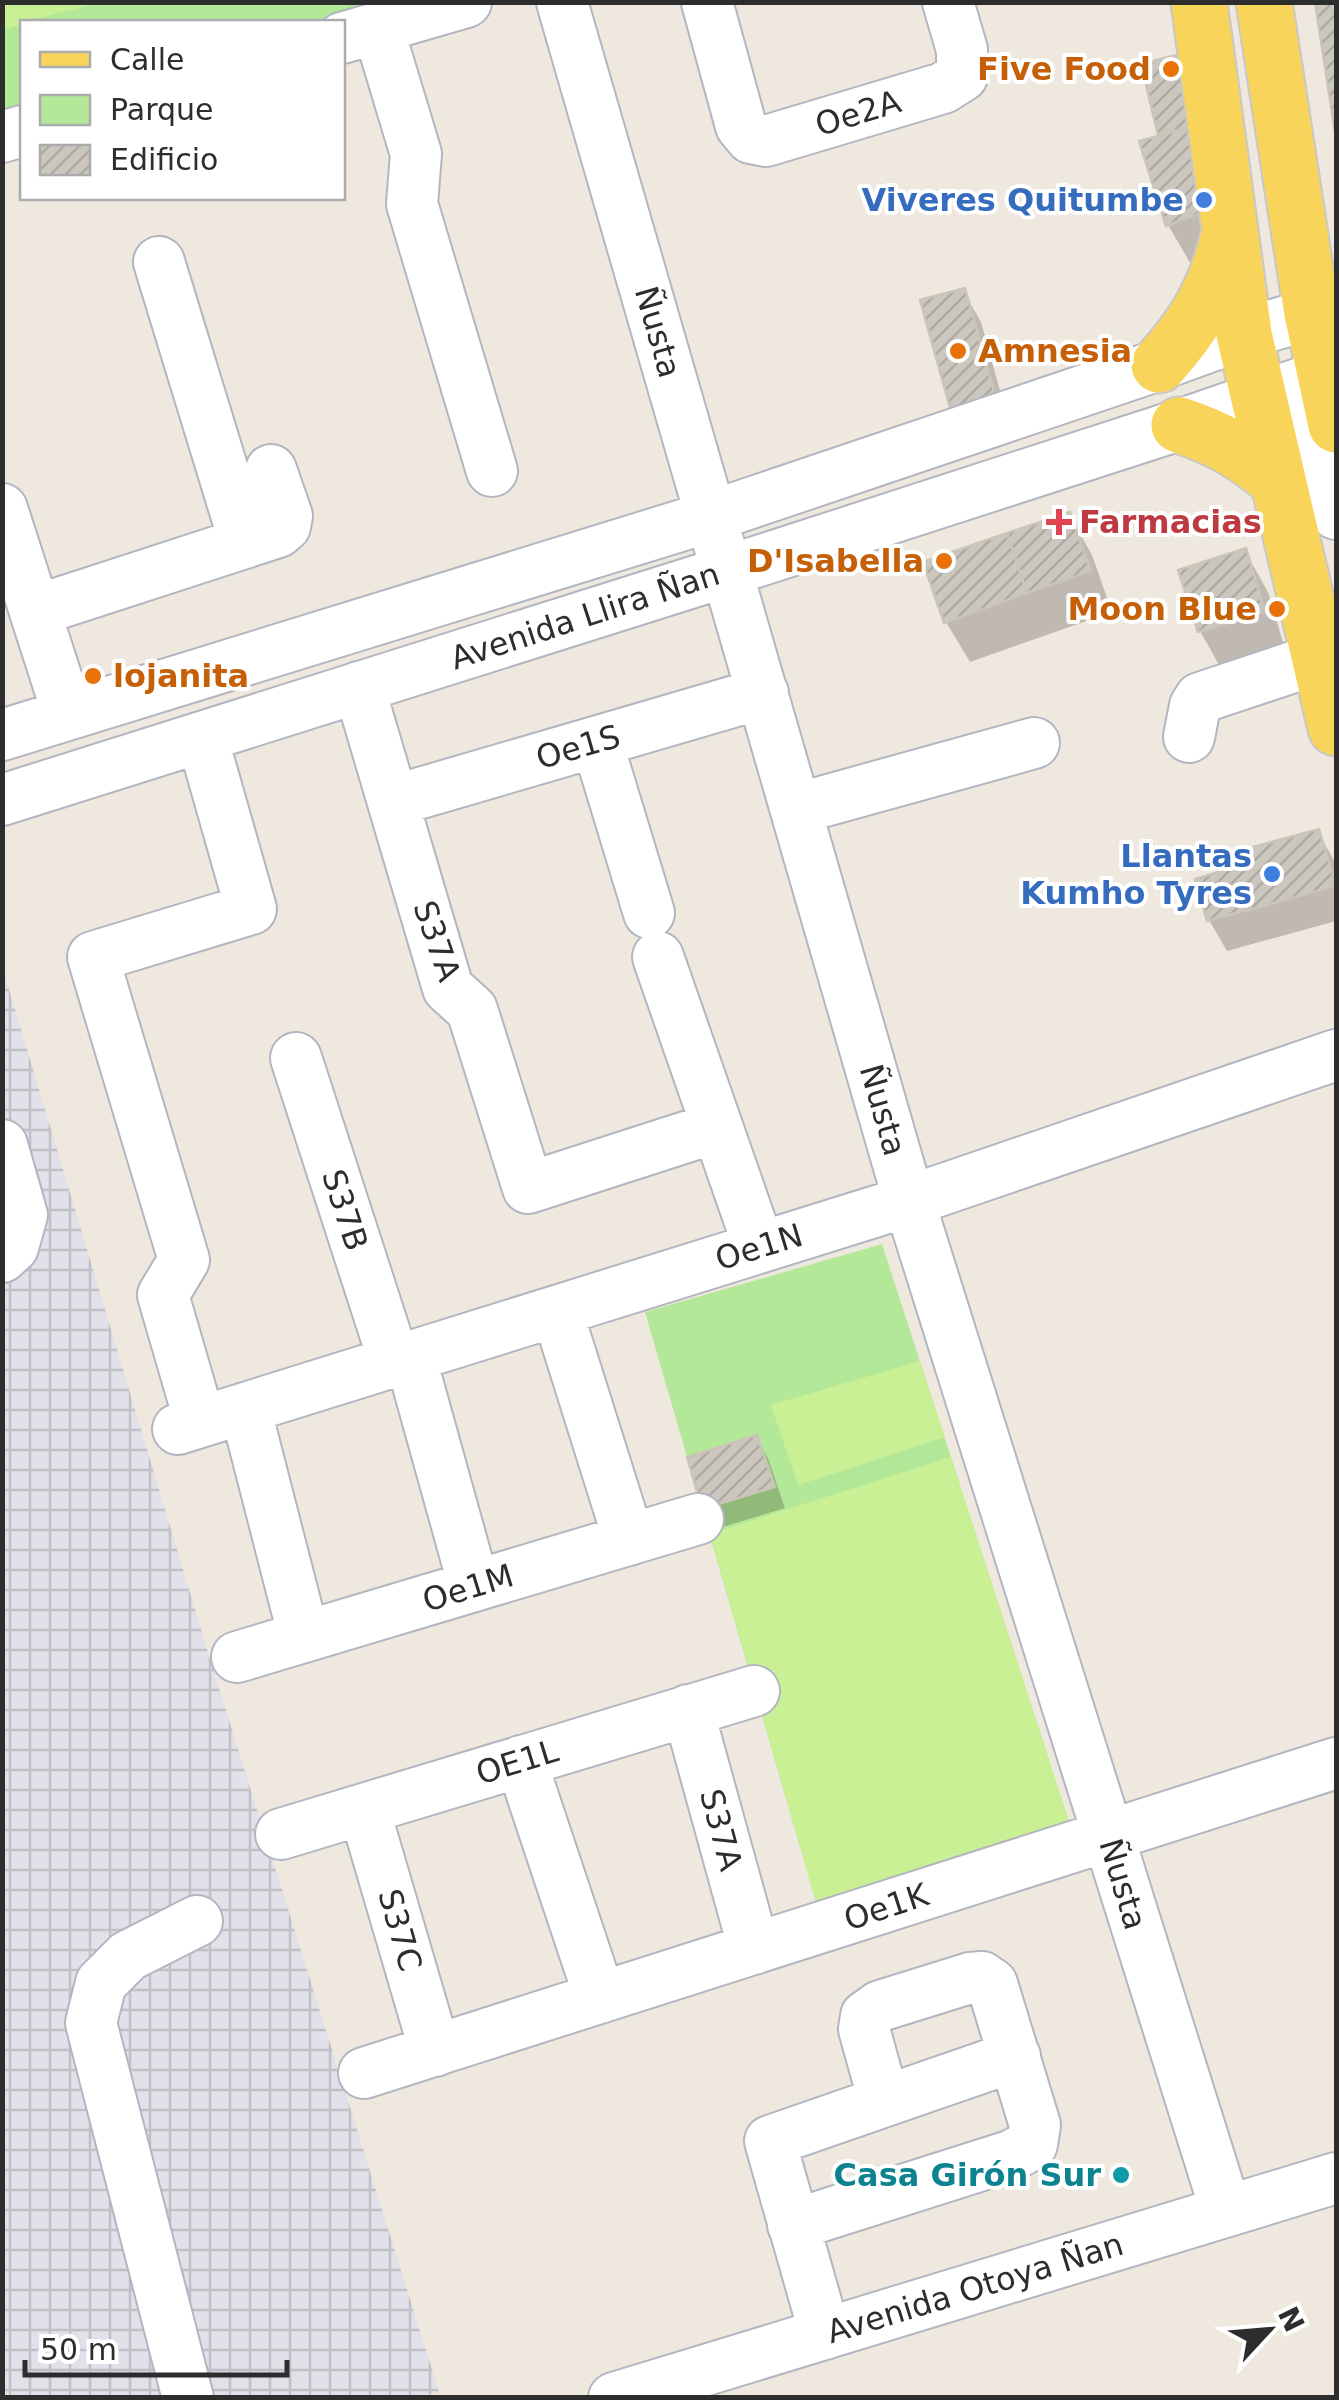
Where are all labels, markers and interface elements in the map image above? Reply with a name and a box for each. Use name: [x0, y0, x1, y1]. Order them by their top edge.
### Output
legend: [20, 20, 345, 200]
text: Calle: [110, 42, 184, 77]
place label: Five Food: [977, 50, 1151, 88]
marker: Five Food: [1160, 58, 1182, 80]
street label: Oe2A: [811, 82, 905, 144]
text: Parque: [110, 92, 213, 127]
text: Edificio: [110, 142, 218, 177]
place label: Viveres Quitumbe: [862, 181, 1184, 219]
marker: Viveres Quitumbe: [1193, 189, 1215, 211]
street label: Ñusta: [627, 282, 689, 382]
place label: Amnesia: [978, 332, 1132, 370]
marker: Amnesia: [947, 340, 969, 362]
place label: Farmacias: [1079, 503, 1262, 541]
marker: Farmacias: [1048, 511, 1070, 533]
place label: D'Isabella: [747, 542, 924, 580]
marker: D'Isabella: [933, 550, 955, 572]
street label: Avenida Llira Ñan: [446, 555, 724, 677]
place label: Moon Blue: [1067, 590, 1257, 628]
marker: Moon Blue: [1266, 598, 1288, 620]
place label: lojanita: [113, 657, 249, 695]
marker: lojanita: [82, 665, 104, 687]
street label: Oe1S: [532, 717, 624, 777]
place label: Llantas Kumho Tyres: [1020, 837, 1252, 912]
marker: Llantas Kumho Tyres: [1261, 863, 1283, 885]
street label: S37A: [406, 896, 468, 986]
street label: Ñusta: [852, 1060, 914, 1160]
street label: S37B: [314, 1165, 376, 1255]
street label: Oe1N: [711, 1216, 807, 1278]
street label: Oe1M: [418, 1556, 518, 1620]
street label: OE1L: [471, 1732, 563, 1792]
street label: S37A: [692, 1785, 750, 1875]
street label: Ñusta: [1091, 1834, 1155, 1934]
street label: Oe1K: [839, 1875, 934, 1938]
street label: S37C: [370, 1885, 430, 1975]
place label: Casa Girón Sur: [834, 2156, 1101, 2194]
marker: Casa Girón Sur: [1110, 2164, 1132, 2186]
street label: Avenida Otoya Ñan: [822, 2225, 1128, 2351]
north arrow: [1219, 2280, 1319, 2380]
text: N: [1271, 2301, 1311, 2337]
scale bar: [25, 2315, 288, 2377]
text: 50 m: [40, 2332, 117, 2367]

